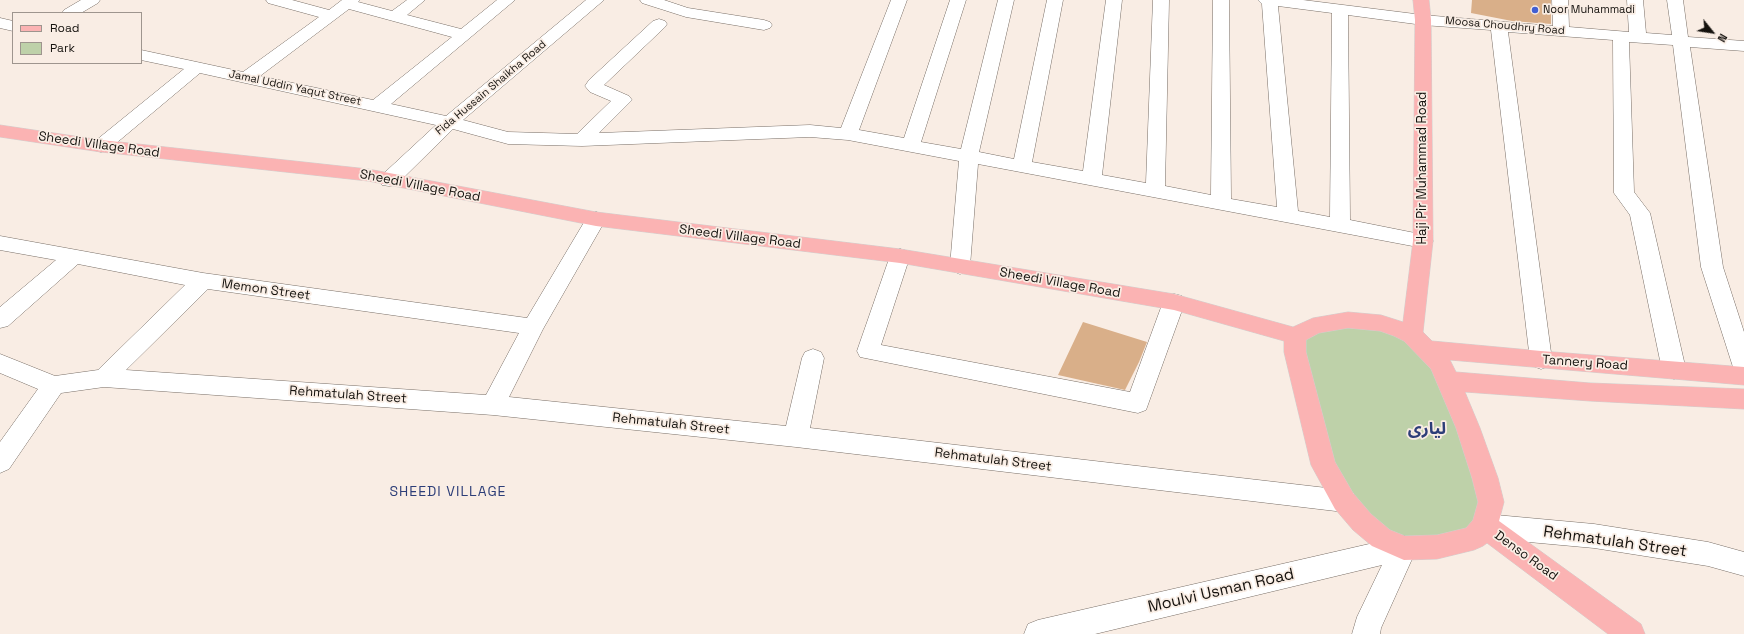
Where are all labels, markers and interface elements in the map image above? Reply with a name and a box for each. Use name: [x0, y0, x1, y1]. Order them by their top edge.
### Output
place label: Noor Muhammadi: [1543, 3, 1635, 17]
marker: Noor Muhammadi: [1530, 5, 1540, 15]
legend: [12, 12, 142, 64]
north arrow: [1692, 12, 1732, 52]
street label: Moosa Choudhry Road: [1445, 14, 1565, 38]
text: Road: [50, 20, 79, 36]
text: N: [1714, 31, 1730, 45]
street label: Fida Hussain Shaikha Road: [433, 38, 549, 138]
text: Park: [50, 40, 75, 56]
street label: Jamal Uddin Yaqut Street: [228, 68, 362, 108]
street label: Haji Pir Muhammad Road: [1414, 92, 1430, 244]
street label: Sheedi Village Road: [37, 129, 161, 161]
street label: Sheedi Village Road: [358, 167, 482, 205]
street label: Sheedi Village Road: [678, 222, 802, 252]
street label: Sheedi Village Road: [998, 265, 1122, 301]
street label: Memon Street: [221, 276, 311, 304]
street label: Tannery Road: [1542, 352, 1628, 374]
street label: Rehmatulah Street: [289, 383, 407, 407]
street label: Rehmatulah Street: [612, 410, 730, 438]
district label: لیاری: [1408, 419, 1446, 439]
street label: Rehmatulah Street: [934, 445, 1052, 475]
district label: SHEEDI VILLAGE: [389, 484, 507, 500]
street label: Rehmatulah Street: [1542, 522, 1688, 562]
street label: Denso Road: [1491, 528, 1561, 584]
street label: Moulvi Usman Road: [1146, 565, 1296, 617]

